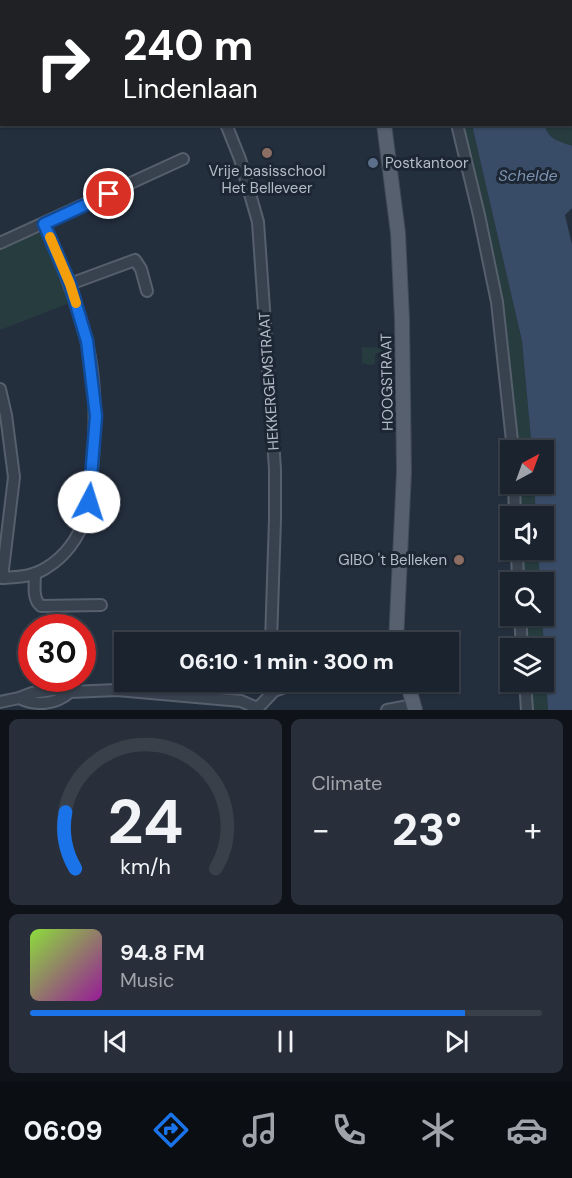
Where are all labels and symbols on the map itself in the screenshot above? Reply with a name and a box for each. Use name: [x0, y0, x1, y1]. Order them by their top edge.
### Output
marker: Vrije basisschool Het Belleveer: [260, 146, 274, 160]
place label: Postkantoor: [385, 153, 469, 173]
marker: Postkantoor: [366, 156, 380, 170]
place label: Vrije basisschool Het Belleveer: [209, 161, 326, 198]
water label: Schelde: [498, 165, 558, 186]
pin: [83, 168, 134, 219]
street label: HEKKERGEMSTRAAT: [254, 311, 284, 451]
street label: HOOGSTRAAT: [376, 333, 398, 431]
north arrow: [500, 440, 554, 494]
position arrow: [57, 470, 121, 534]
place label: GIBO 't Belleken: [338, 550, 447, 570]
marker: GIBO 't Belleken: [452, 553, 466, 567]
speed limit sign: 30: [18, 614, 96, 692]

